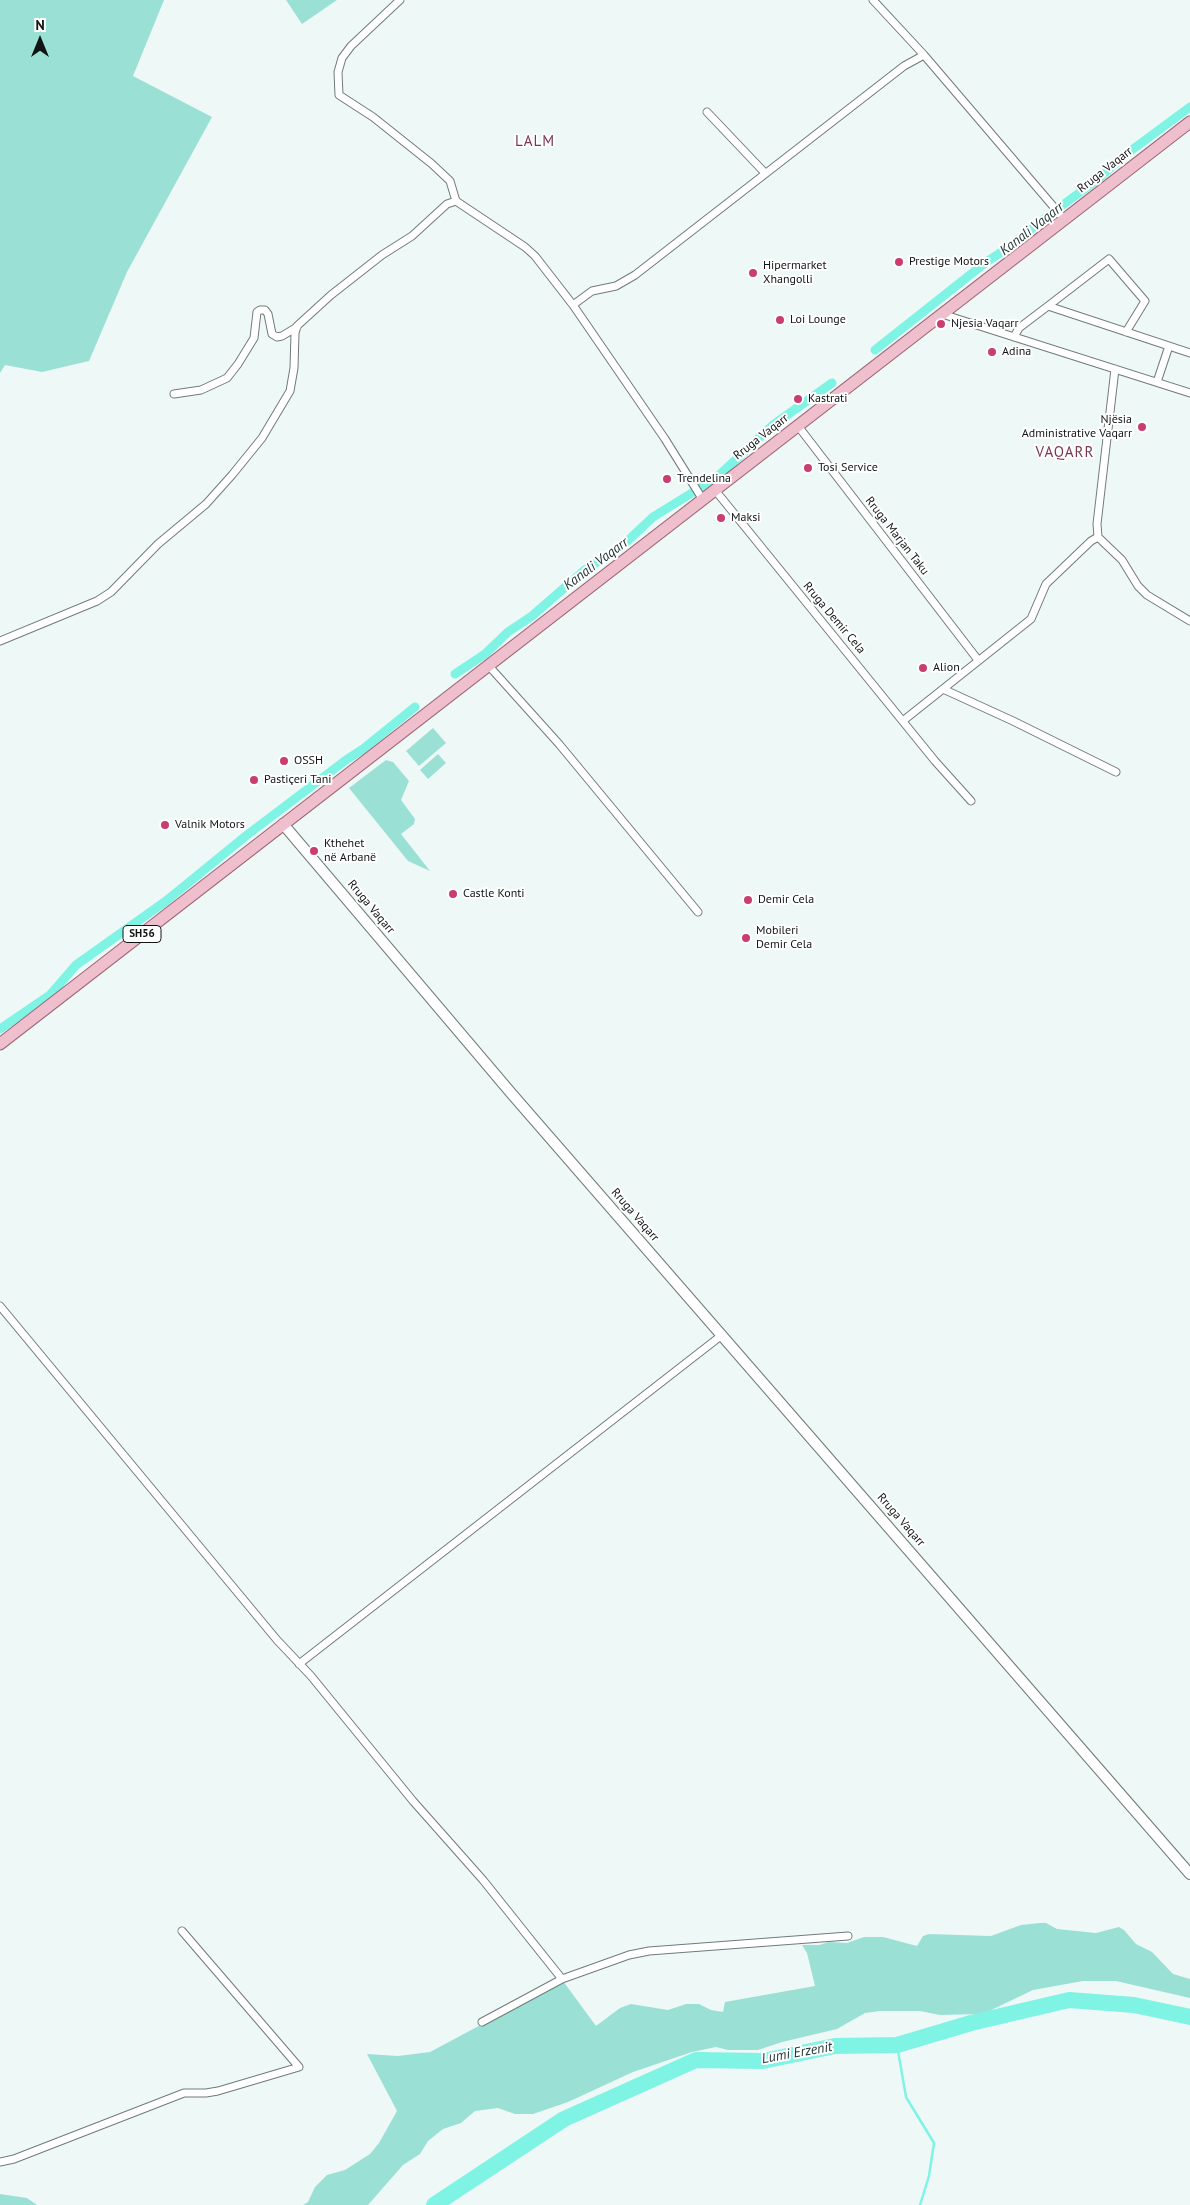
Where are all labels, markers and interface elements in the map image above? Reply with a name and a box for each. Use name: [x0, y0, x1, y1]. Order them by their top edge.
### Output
north arrow: [15, 15, 65, 65]
text: N: [35, 16, 45, 34]
district label: LALM: [514, 133, 556, 151]
street label: Rruga Vaqarr: [1075, 144, 1135, 196]
water label: Kanali Vaqarr: [997, 199, 1067, 259]
place label: Prestige Motors: [909, 255, 989, 269]
marker: Prestige Motors: [893, 256, 905, 268]
place label: Hipermarket Xhangolli: [763, 259, 826, 287]
marker: Hipermarket Xhangolli: [747, 267, 759, 279]
place label: Loi Lounge: [790, 313, 846, 327]
marker: Loi Lounge: [774, 314, 786, 326]
place label: Njesia Vaqarr: [951, 317, 1019, 331]
marker: Njesia Vaqarr: [935, 318, 947, 330]
place label: Adina: [1002, 345, 1031, 359]
marker: Adina: [986, 346, 998, 358]
place label: Kastrati: [808, 392, 847, 406]
marker: Kastrati: [792, 393, 804, 405]
street label: Rruga Vaqarr: [731, 411, 791, 463]
place label: Njësia Administrative Vaqarr: [1022, 413, 1132, 441]
marker: Njësia Administrative Vaqarr: [1136, 421, 1148, 433]
district label: VAQARR: [1035, 444, 1095, 462]
place label: Tosi Service: [818, 461, 878, 475]
marker: Tosi Service: [802, 462, 814, 474]
place label: Trendelina: [677, 472, 731, 486]
marker: Trendelina: [661, 473, 673, 485]
street label: Rruga Marjan Taku: [862, 494, 932, 578]
place label: Maksi: [731, 511, 760, 525]
marker: Maksi: [715, 512, 727, 524]
water label: Kanali Vaqarr: [560, 534, 632, 594]
street label: Rruga Demir Cela: [800, 579, 868, 657]
place label: Alion: [933, 661, 960, 675]
marker: Alion: [917, 662, 929, 674]
place label: OSSH: [294, 754, 323, 768]
marker: OSSH: [278, 755, 290, 767]
place label: Pastiçeri Tani: [264, 773, 331, 787]
marker: Pastiçeri Tani: [248, 774, 260, 786]
place label: Valnik Motors: [175, 818, 245, 832]
marker: Valnik Motors: [159, 819, 171, 831]
place label: Kthehet në Arbanë: [324, 837, 376, 865]
marker: Kthehet në Arbanë: [308, 845, 320, 857]
street label: Rruga Vaqarr: [344, 877, 398, 937]
place label: Castle Konti: [463, 887, 525, 901]
marker: Castle Konti: [447, 888, 459, 900]
place label: Demir Cela: [758, 893, 814, 907]
marker: Demir Cela: [742, 894, 754, 906]
place label: Mobileri Demir Cela: [756, 924, 812, 952]
road number: SH56: [123, 926, 161, 942]
marker: Mobileri Demir Cela: [740, 932, 752, 944]
street label: Rruga Vaqarr: [608, 1185, 662, 1245]
street label: Rruga Vaqarr: [874, 1490, 928, 1550]
water label: Lumi Erzenit: [760, 2039, 834, 2067]

